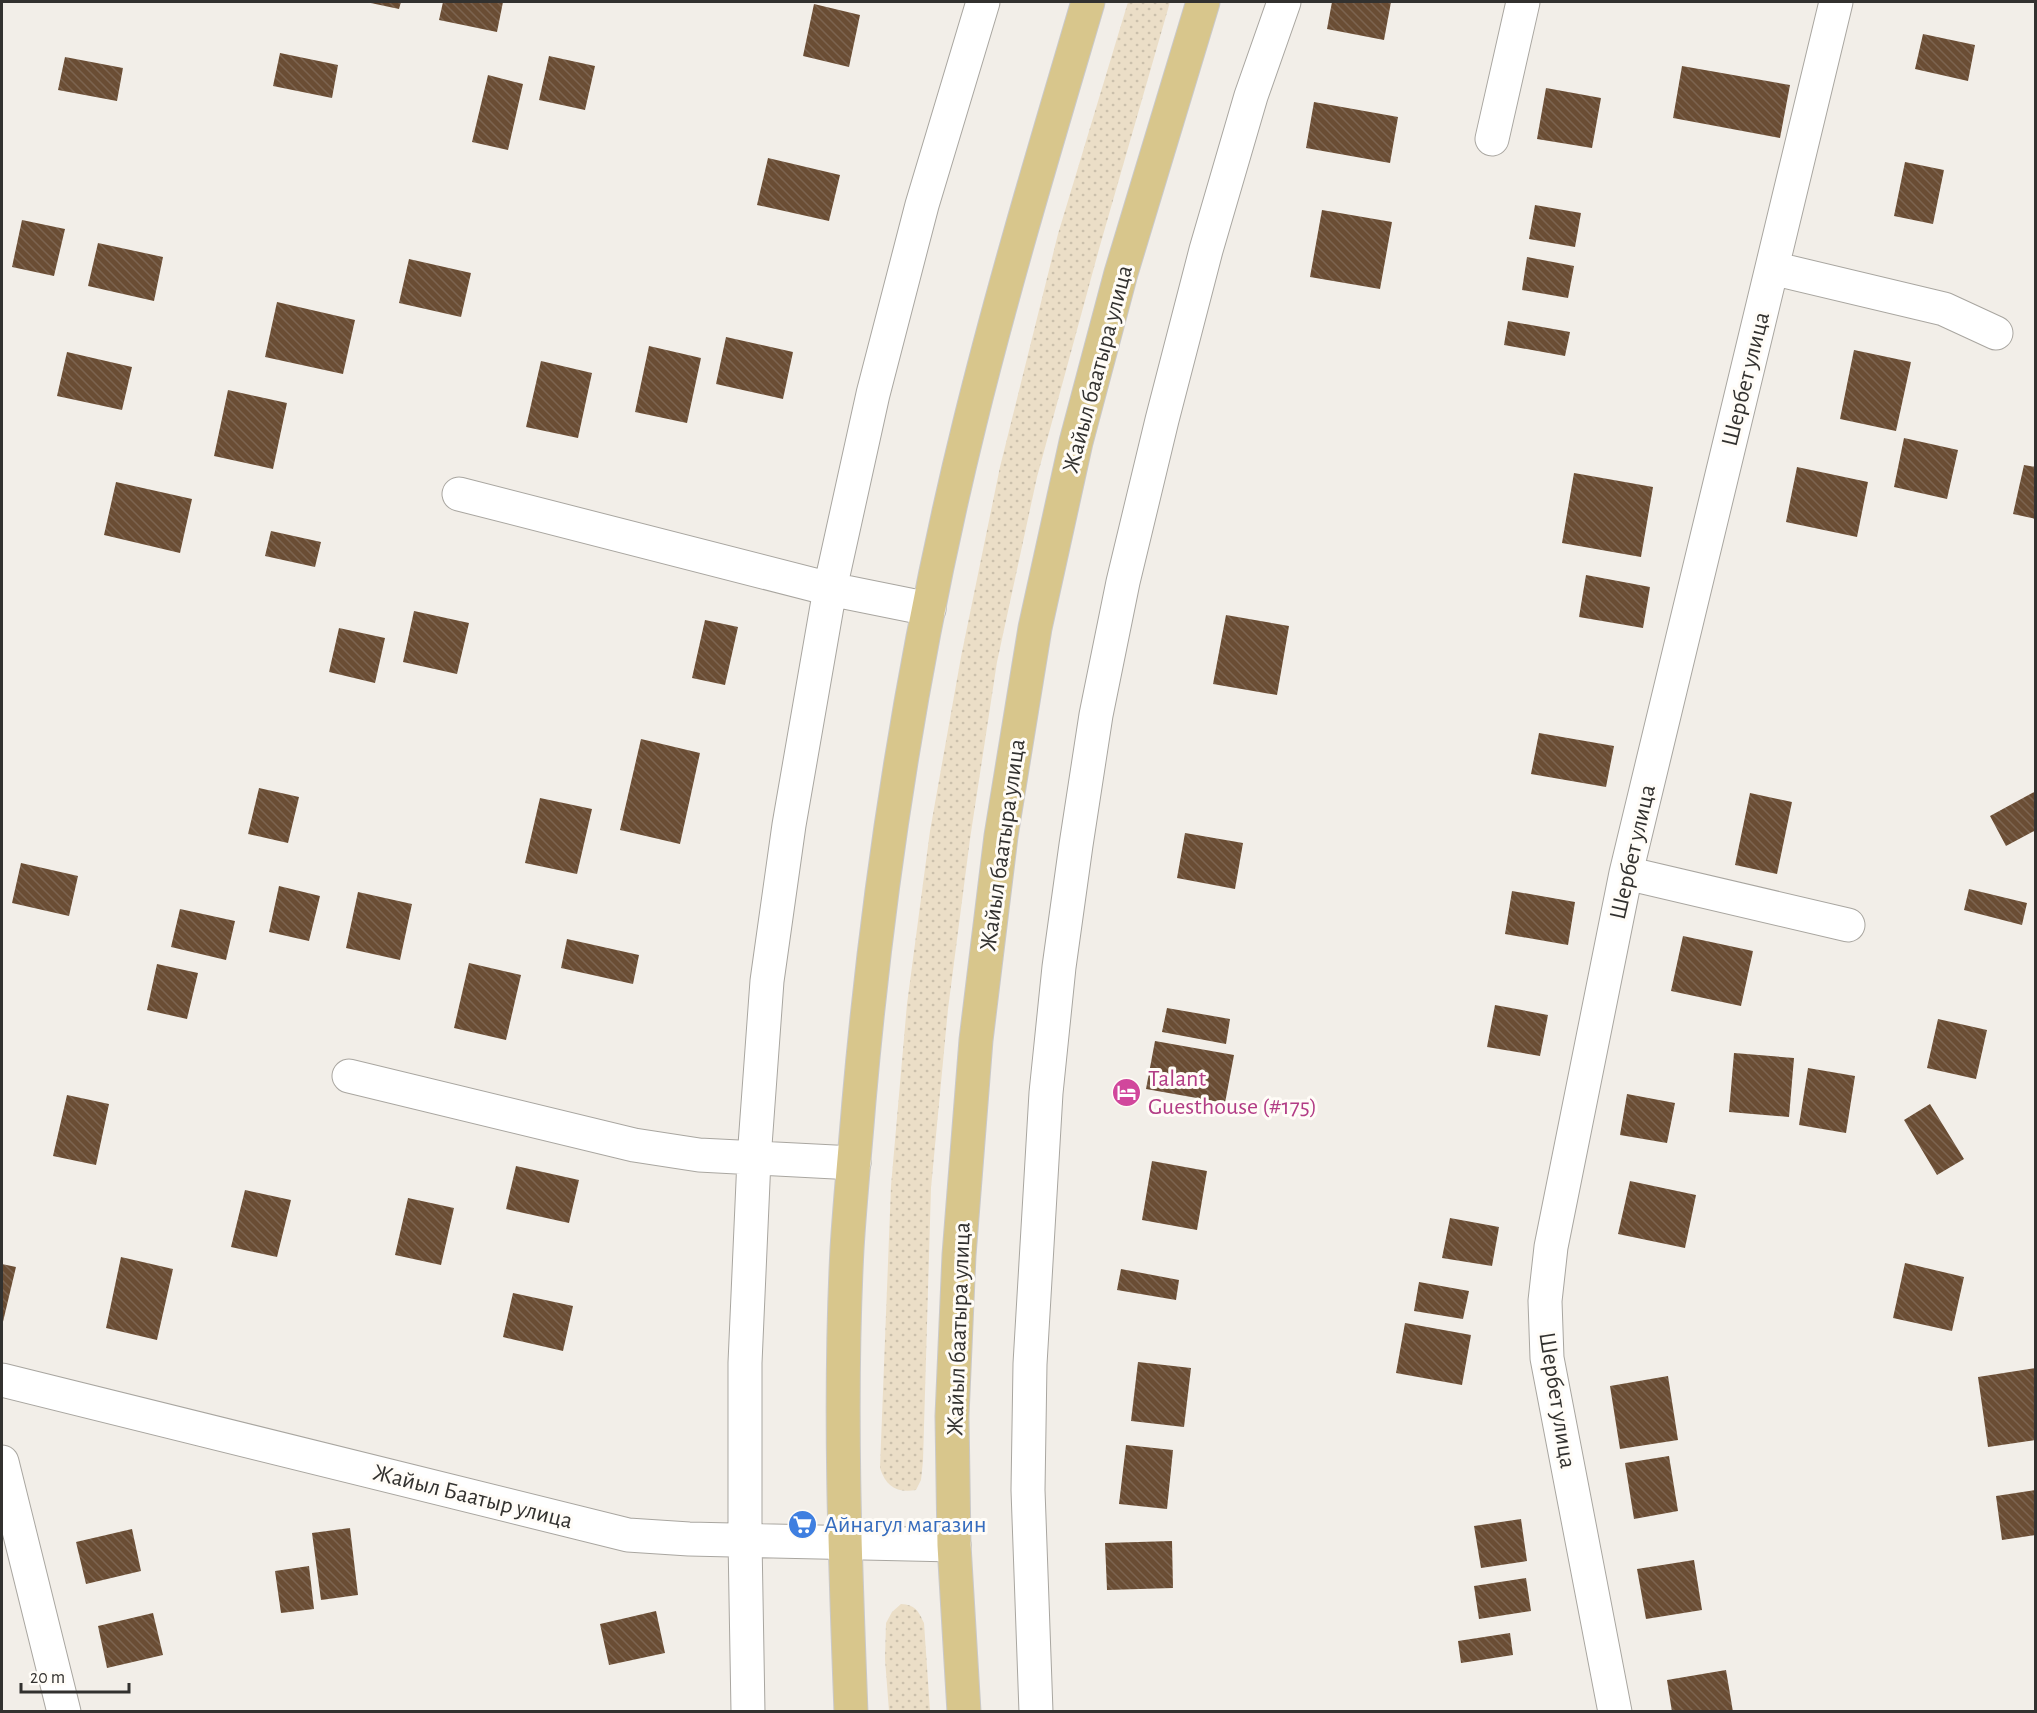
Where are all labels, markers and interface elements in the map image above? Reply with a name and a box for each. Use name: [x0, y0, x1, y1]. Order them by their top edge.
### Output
street label: Жайыл баатыра улица: [1059, 263, 1137, 476]
street label: Шербет улица: [1718, 309, 1774, 449]
street label: Жайыл баатыра улица: [976, 737, 1030, 953]
street label: Шербет улица: [1606, 782, 1660, 922]
place label: Talant Guesthouse (#175): [1148, 1067, 1317, 1119]
hotel icon: Talant Guesthouse (#175): [1111, 1076, 1143, 1108]
street label: Жайыл баатыра улица: [943, 1222, 975, 1436]
street label: Шербет улица: [1534, 1330, 1580, 1470]
street label: Жайыл Баатыр улица: [370, 1461, 575, 1533]
supermarket icon: Айнагул магазин: [787, 1508, 819, 1540]
place label: Айнагул магазин: [824, 1513, 987, 1537]
scale bar: [21, 1656, 129, 1694]
text: 20 m: [30, 1669, 65, 1687]

